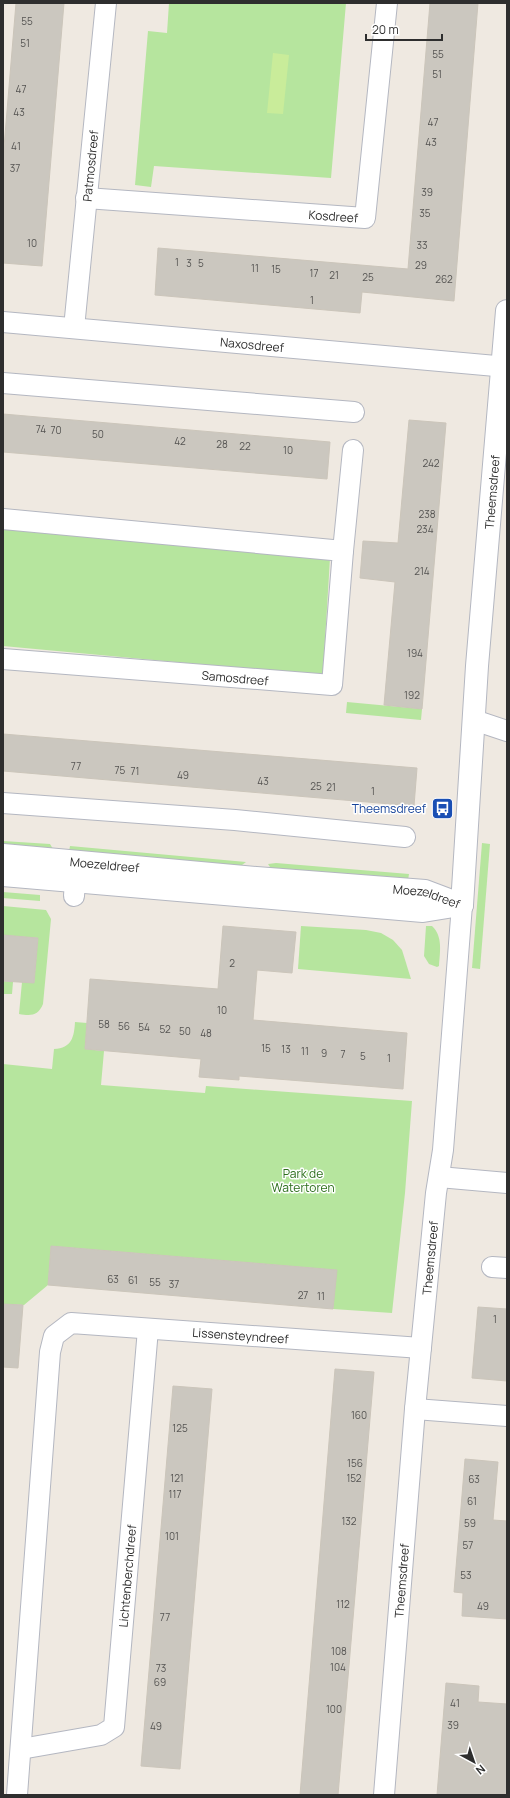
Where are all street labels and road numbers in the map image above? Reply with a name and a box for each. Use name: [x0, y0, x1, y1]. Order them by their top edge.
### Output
street label: Patmosdreef: [78, 129, 102, 202]
street label: Kosdreef: [308, 205, 359, 226]
street label: Naxosdreef: [219, 333, 285, 356]
street label: Theemsdreef: [480, 454, 503, 530]
street label: Samosdreef: [201, 667, 270, 689]
street label: Moezeldreef: [69, 853, 141, 876]
street label: Moezeldreef: [392, 880, 464, 912]
street label: Theemsdreef: [418, 1219, 442, 1296]
street label: Lissensteyndreef: [192, 1323, 290, 1347]
street label: Lichtenberchdreef: [114, 1523, 140, 1628]
street label: Theemsdreef: [390, 1542, 413, 1618]

